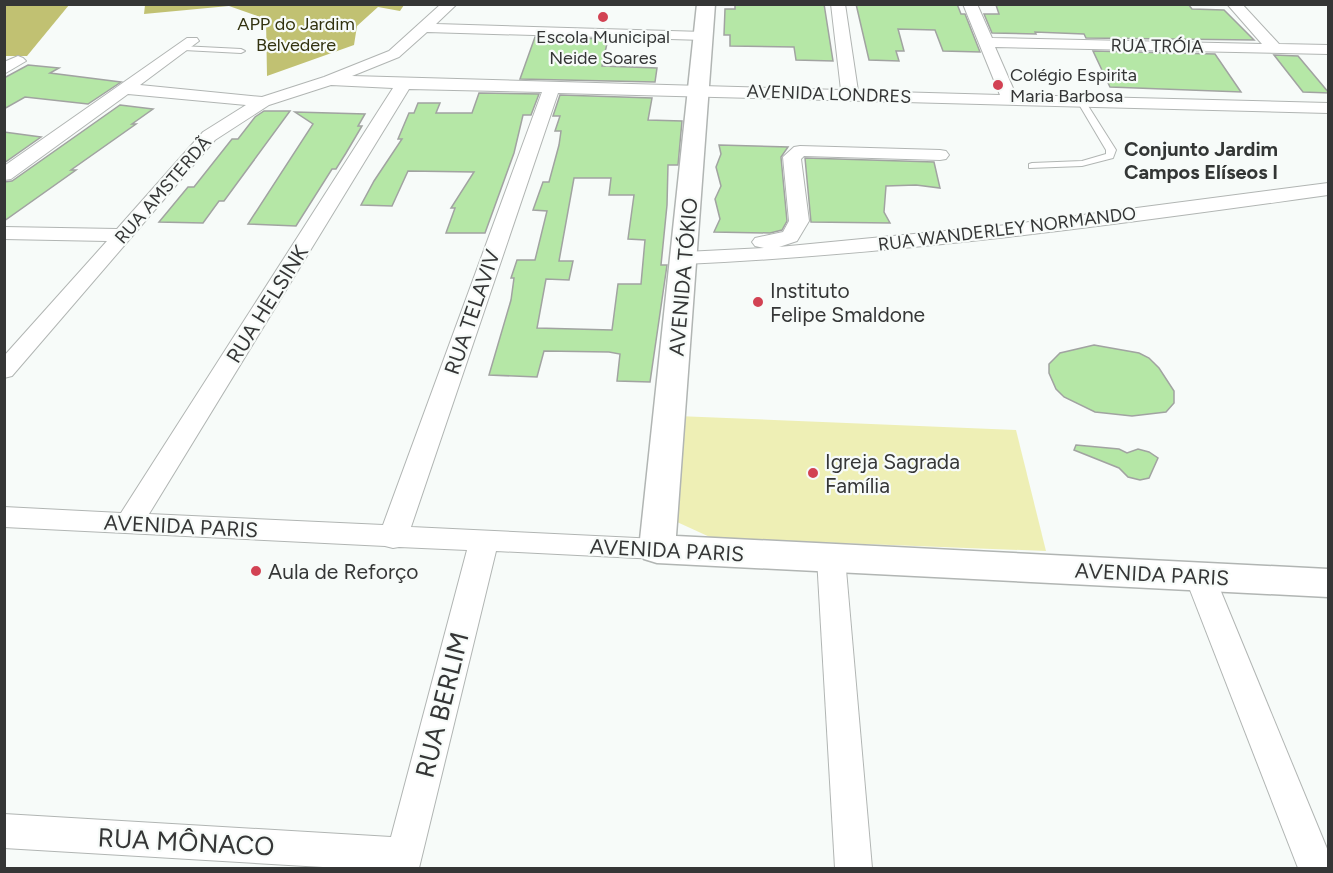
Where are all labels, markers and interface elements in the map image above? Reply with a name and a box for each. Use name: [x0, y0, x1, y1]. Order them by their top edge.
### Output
marker: Escola Municipal Neide Soares: [596, 10, 610, 24]
park label: APP do Jardim Belvedere: [237, 13, 355, 56]
place label: Escola Municipal Neide Soares: [536, 26, 670, 69]
street label: RUA TRÓIA: [1110, 34, 1204, 58]
place label: Colégio Espirita Maria Barbosa: [1010, 64, 1137, 107]
marker: Colégio Espirita Maria Barbosa: [991, 78, 1005, 92]
street label: AVENIDA LONDRES: [746, 80, 912, 108]
street label: RUA AMSTERDÃ: [110, 132, 216, 248]
district label: Conjunto Jardim Campos Elíseos I: [1124, 137, 1278, 184]
street label: AVENIDA TÓKIO: [664, 197, 702, 357]
street label: RUA WANDERLEY NORMANDO: [877, 202, 1137, 256]
street label: RUA HELSINK: [221, 240, 313, 368]
street label: RUA TELAVIV: [439, 246, 505, 378]
place label: Instituto Felipe Smaldone: [770, 278, 925, 327]
marker: Instituto Felipe Smaldone: [751, 295, 765, 309]
place label: Igreja Sagrada Família: [825, 449, 960, 498]
marker: Igreja Sagrada Família: [806, 466, 820, 480]
street label: AVENIDA PARIS: [103, 509, 259, 543]
street label: AVENIDA PARIS: [589, 533, 745, 567]
street label: AVENIDA PARIS: [1074, 557, 1230, 591]
place label: Aula de Reforço: [268, 559, 419, 584]
marker: Aula de Reforço: [249, 564, 263, 578]
street label: RUA BERLIM: [408, 629, 476, 781]
street label: RUA MÔNACO: [97, 821, 275, 863]

